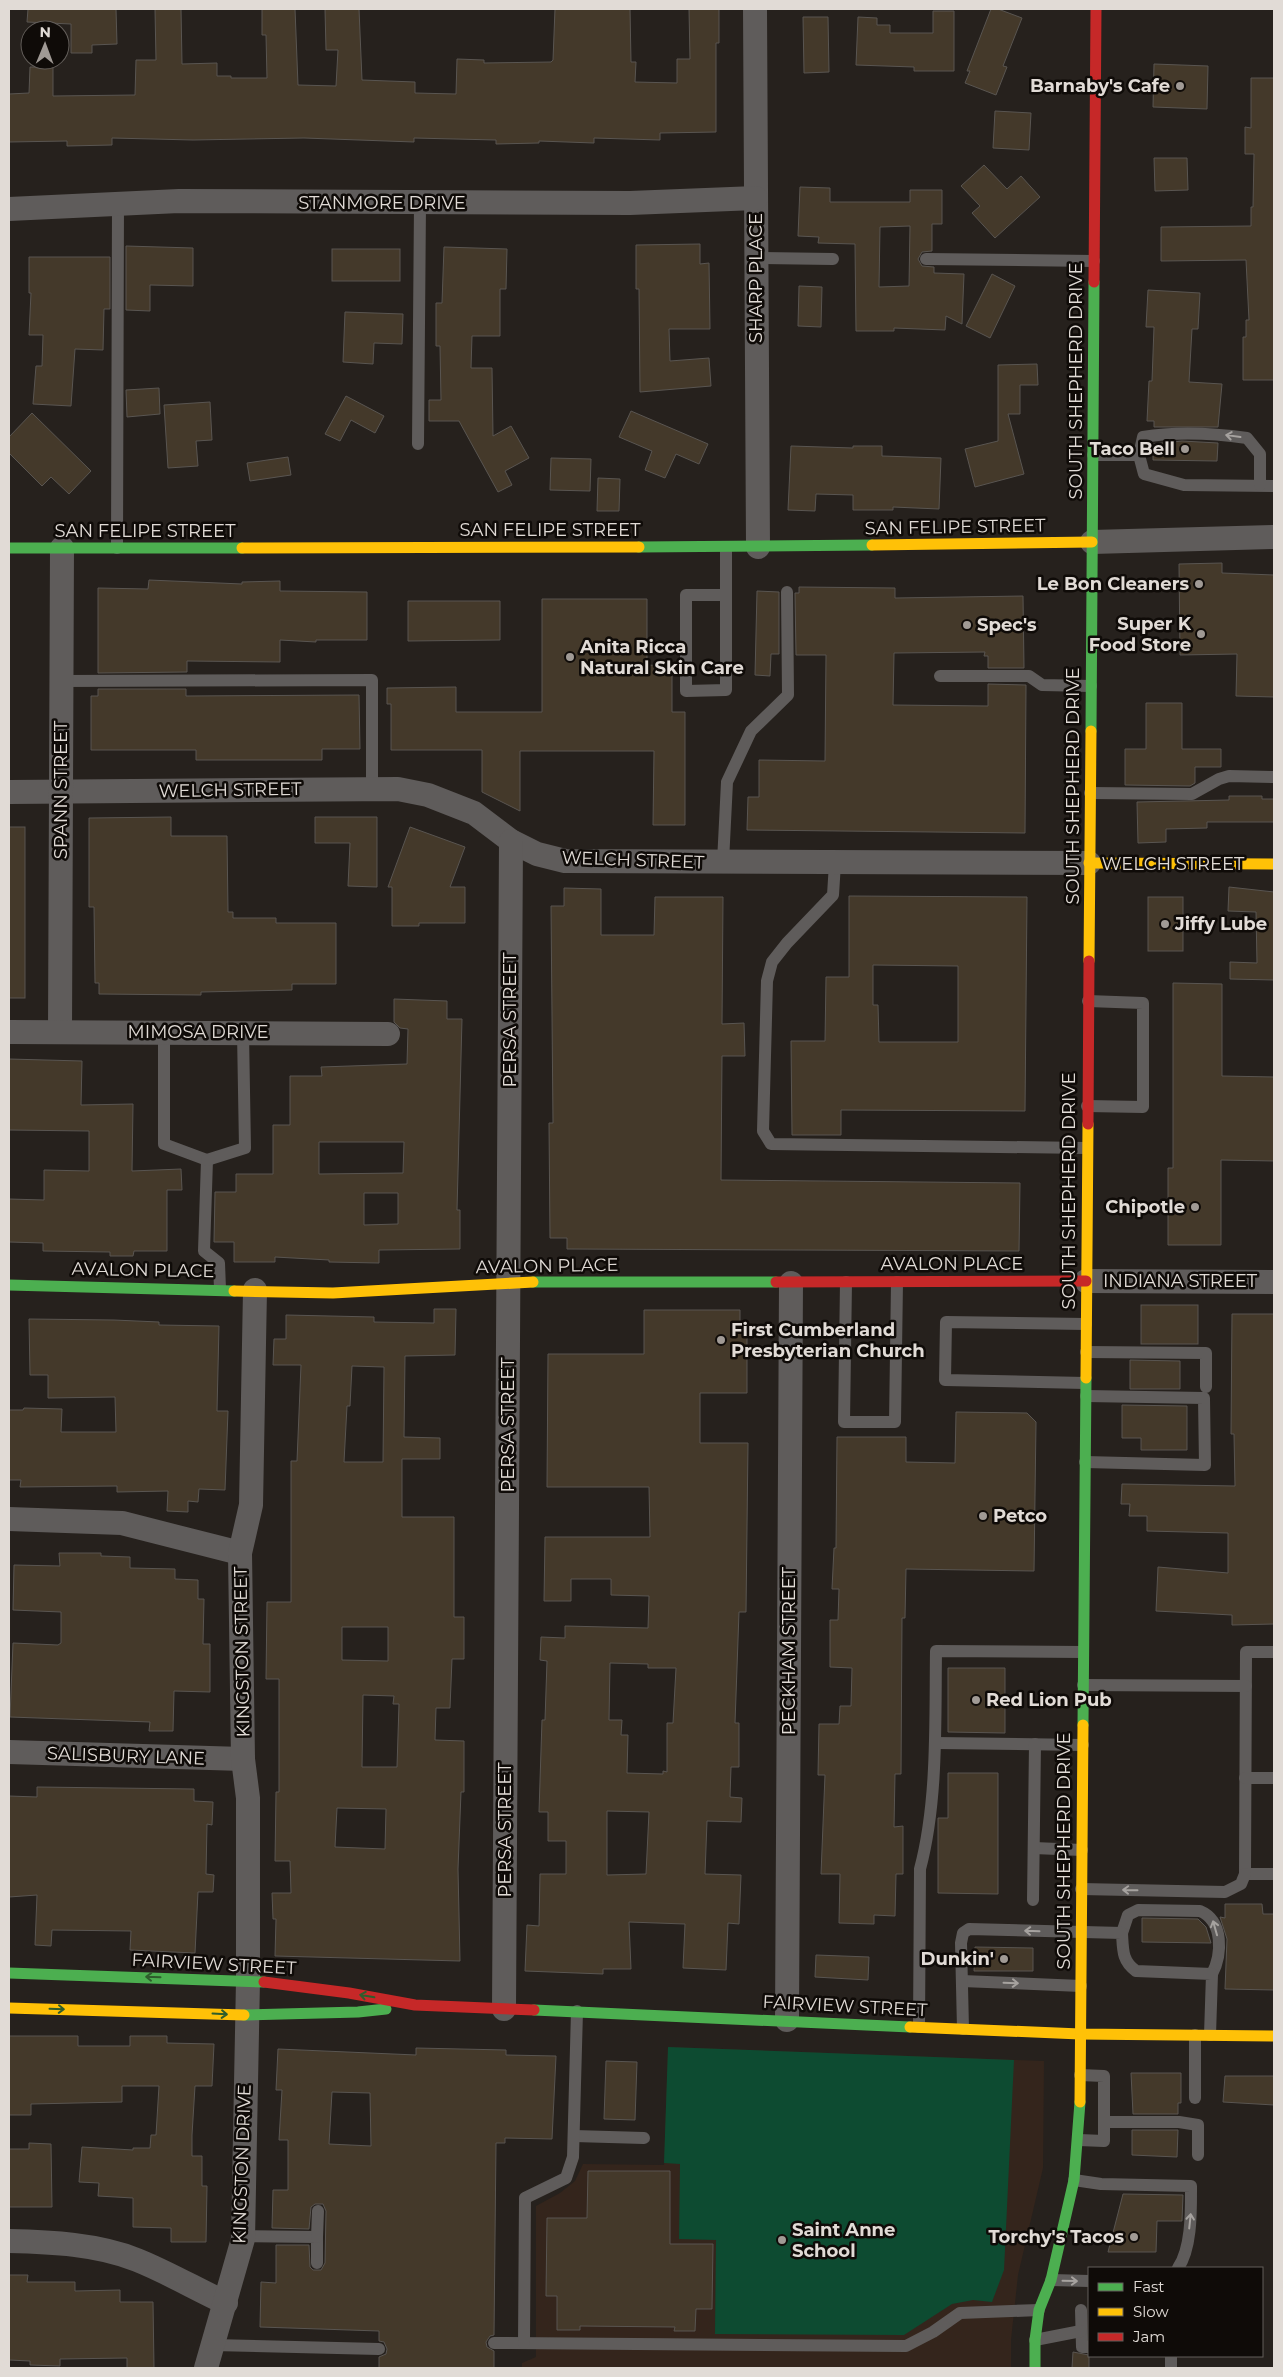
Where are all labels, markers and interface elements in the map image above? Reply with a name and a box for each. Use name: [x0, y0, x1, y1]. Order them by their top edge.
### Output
north arrow: [20, 20, 70, 70]
text: N: [39, 23, 51, 41]
place label: Barnaby's Cafe: [1030, 75, 1170, 97]
marker: Barnaby's Cafe: [1174, 80, 1186, 92]
street label: STANMORE DRIVE: [298, 192, 466, 214]
street label: SHARP PLACE: [745, 213, 767, 343]
street label: SOUTH SHEPHERD DRIVE: [1065, 262, 1087, 500]
one-way arrow: [1225, 431, 1241, 441]
place label: Taco Bell: [1090, 438, 1175, 460]
marker: Taco Bell: [1179, 443, 1191, 455]
street label: SAN FELIPE STREET: [864, 514, 1046, 540]
street label: SAN FELIPE STREET: [460, 519, 641, 541]
street label: SAN FELIPE STREET: [55, 520, 236, 542]
place label: Le Bon Cleaners: [1037, 573, 1189, 595]
marker: Le Bon Cleaners: [1193, 578, 1205, 590]
place label: Super K Food Store: [1089, 613, 1192, 656]
place label: Spec's: [977, 614, 1037, 636]
marker: Spec's: [961, 619, 973, 631]
marker: Super K Food Store: [1195, 628, 1207, 640]
place label: Anita Ricca Natural Skin Care: [579, 636, 744, 679]
marker: Anita Ricca Natural Skin Care: [564, 651, 576, 663]
street label: SOUTH SHEPHERD DRIVE: [1062, 667, 1084, 905]
street label: SPANN STREET: [50, 720, 72, 859]
street label: WELCH STREET: [158, 778, 302, 802]
street label: WELCH STREET: [561, 847, 705, 874]
street label: WELCH STREET: [1102, 853, 1245, 875]
place label: Jiffy Lube: [1174, 913, 1267, 935]
marker: Jiffy Lube: [1159, 918, 1171, 930]
street label: PERSA STREET: [499, 952, 521, 1088]
street label: MIMOSA DRIVE: [128, 1021, 269, 1043]
street label: SOUTH SHEPHERD DRIVE: [1058, 1072, 1080, 1310]
place label: Chipotle: [1105, 1196, 1185, 1218]
marker: Chipotle: [1189, 1201, 1201, 1213]
street label: AVALON PLACE: [881, 1253, 1023, 1275]
street label: AVALON PLACE: [475, 1254, 619, 1278]
street label: AVALON PLACE: [71, 1258, 215, 1282]
street label: INDIANA STREET: [1103, 1270, 1258, 1292]
place label: First Cumberland Presbyterian Church: [731, 1319, 925, 1362]
marker: First Cumberland Presbyterian Church: [715, 1334, 727, 1346]
street label: PERSA STREET: [497, 1357, 519, 1493]
place label: Petco: [993, 1505, 1047, 1527]
marker: Petco: [977, 1510, 989, 1522]
street label: KINGSTON STREET: [229, 1566, 254, 1738]
street label: PECKHAM STREET: [778, 1566, 800, 1735]
place label: Red Lion Pub: [986, 1689, 1112, 1711]
marker: Red Lion Pub: [970, 1694, 982, 1706]
street label: SOUTH SHEPHERD DRIVE: [1053, 1732, 1075, 1970]
street label: SALISBURY LANE: [47, 1742, 205, 1770]
street label: PERSA STREET: [494, 1762, 516, 1898]
one-way arrow: [1122, 1885, 1138, 1895]
one-way arrow: [1210, 1920, 1220, 1936]
one-way arrow: [1025, 1926, 1041, 1936]
place label: Dunkin': [921, 1948, 994, 1970]
street label: FAIRVIEW STREET: [131, 1949, 298, 1979]
marker: Dunkin': [998, 1953, 1010, 1965]
one-way arrow: [145, 1972, 162, 1982]
one-way arrow: [1002, 1979, 1018, 1988]
one-way arrow: [359, 1991, 375, 2001]
street label: FAIRVIEW STREET: [762, 1991, 929, 2021]
one-way arrow: [49, 2005, 65, 2014]
one-way arrow: [212, 2009, 228, 2019]
street label: KINGSTON DRIVE: [228, 2084, 256, 2244]
one-way arrow: [1185, 2214, 1195, 2230]
place label: Saint Anne School: [792, 2219, 895, 2262]
place label: Torchy's Tacos: [988, 2226, 1124, 2248]
marker: Torchy's Tacos: [1128, 2231, 1140, 2243]
marker: Saint Anne School: [776, 2234, 788, 2246]
legend: [1088, 2267, 1263, 2357]
one-way arrow: [1062, 2276, 1078, 2285]
text: Fast: [1133, 2277, 1164, 2296]
text: Slow: [1133, 2302, 1169, 2321]
text: Jam: [1132, 2327, 1165, 2346]

